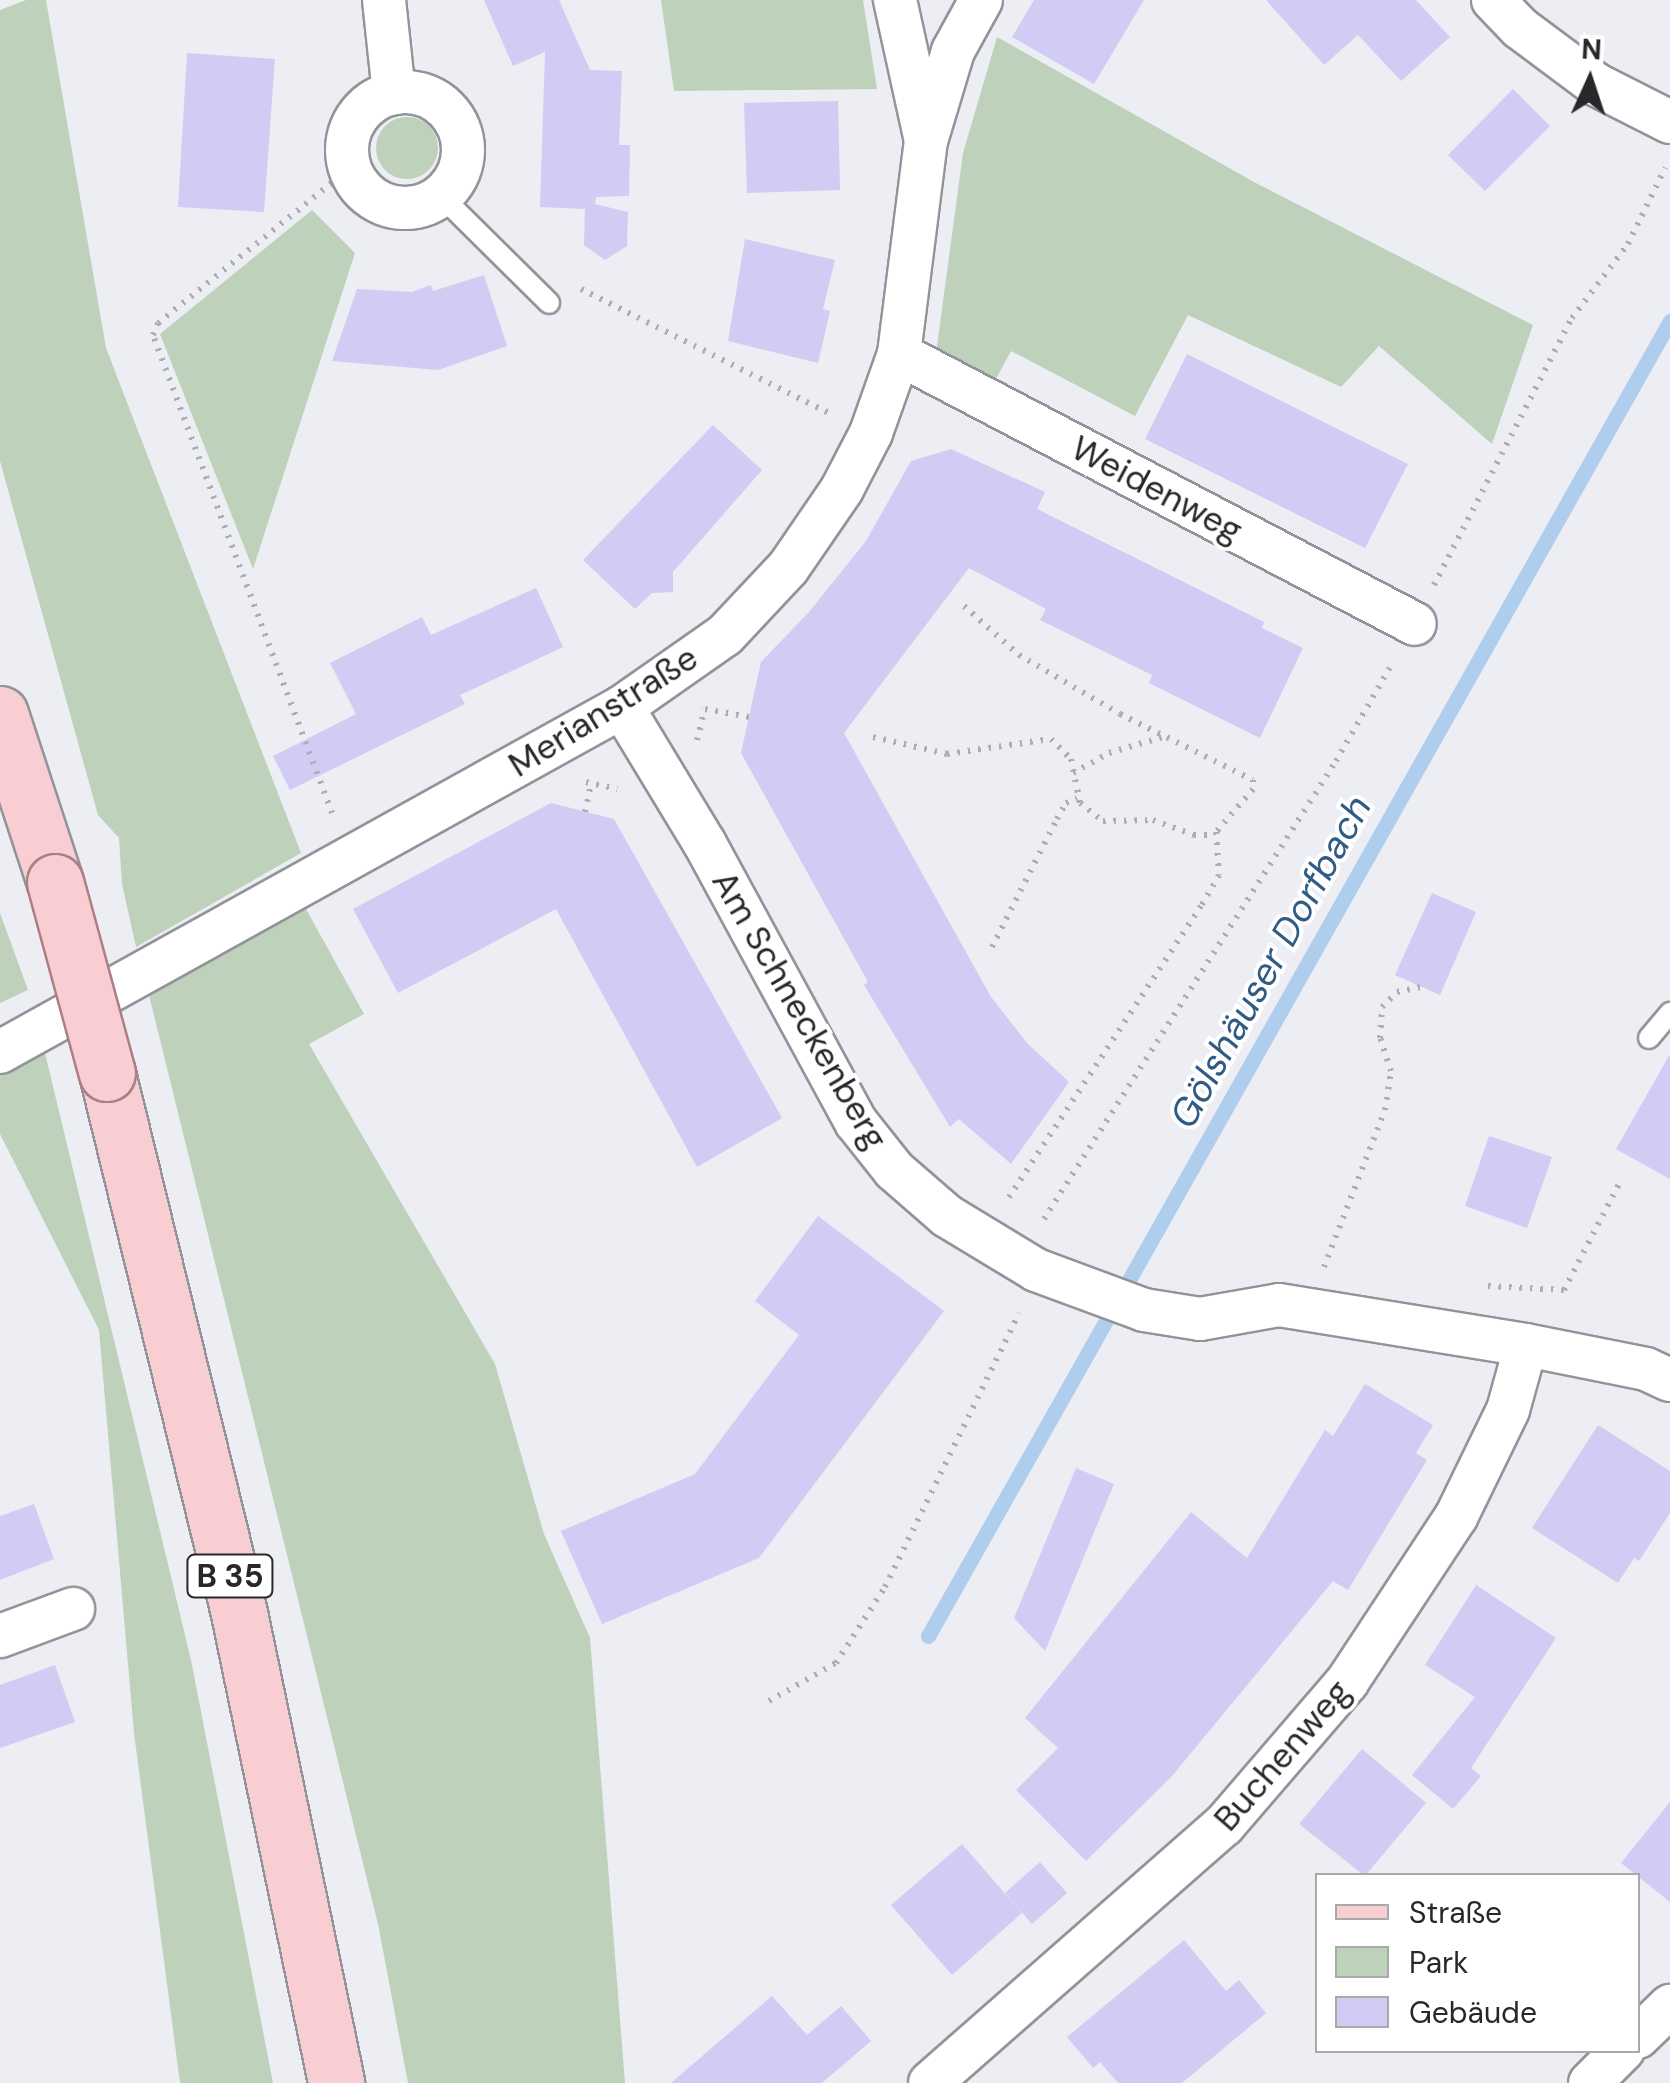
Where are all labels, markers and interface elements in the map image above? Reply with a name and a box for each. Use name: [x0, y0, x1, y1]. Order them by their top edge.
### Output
north arrow: [1540, 30, 1640, 130]
text: N: [1580, 31, 1603, 69]
street label: Weidenweg: [1064, 426, 1250, 552]
street label: Merianstraße: [501, 636, 705, 786]
water label: Gölshäuser Dorfbach: [1161, 788, 1381, 1136]
street label: Am Schneckenberg: [703, 863, 897, 1157]
road number: B 35: [185, 1549, 275, 1603]
street label: Buchenweg: [1205, 1671, 1359, 1839]
legend: [1315, 1873, 1640, 2053]
text: Straße: [1409, 1893, 1502, 1932]
text: Park: [1409, 1943, 1468, 1982]
text: Gebäude: [1409, 1993, 1537, 2032]

